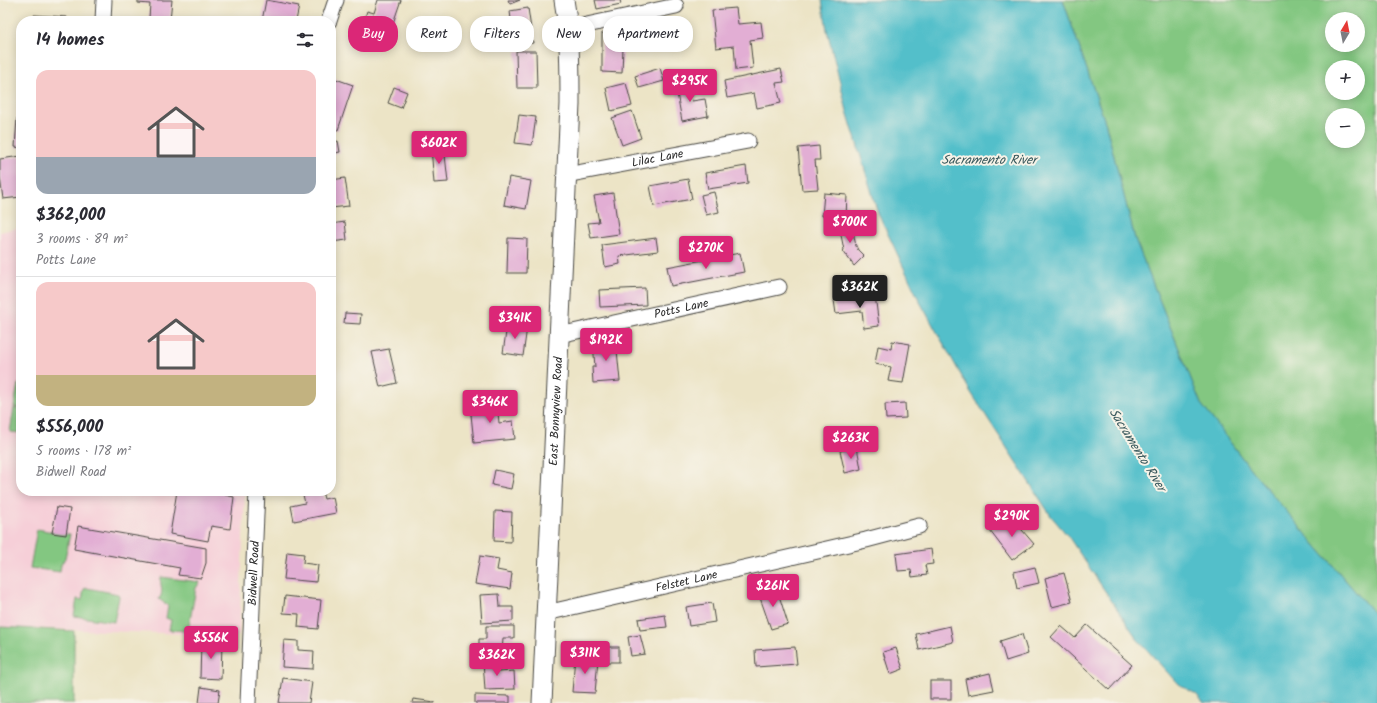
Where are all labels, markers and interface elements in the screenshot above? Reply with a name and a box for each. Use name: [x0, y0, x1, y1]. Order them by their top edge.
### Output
north arrow: [1325, 12, 1365, 52]
map controls: [1325, 12, 1365, 148]
chip: Buy: [348, 16, 398, 52]
chip: Rent: [406, 16, 462, 52]
chip: Filters: [470, 16, 534, 52]
chip: New: [542, 16, 595, 52]
chip: Apartment: [603, 16, 693, 52]
text: 14 homes: [36, 27, 104, 54]
icon: filters: [294, 29, 316, 51]
button: +: [1325, 60, 1365, 100]
pin: $295K: [662, 69, 718, 103]
text: $295K: [672, 71, 708, 92]
icon: home: [140, 96, 212, 168]
button: −: [1325, 108, 1365, 148]
pin: $602K: [411, 131, 467, 165]
text: $602K: [421, 133, 457, 154]
street label: Lilac Lane: [630, 144, 685, 172]
water label: Sacramento River: [942, 150, 1039, 171]
text: $362,000: [36, 202, 105, 229]
pin: $700K: [822, 210, 878, 244]
text: $700K: [833, 212, 868, 233]
text: 3 rooms · 89 m²: [36, 229, 128, 250]
pin: $270K: [678, 236, 734, 270]
text: $270K: [688, 238, 724, 259]
text: Potts Lane: [36, 250, 96, 271]
pin: $362K: [832, 275, 888, 309]
text: $362K: [841, 277, 879, 298]
street label: Potts Lane: [652, 293, 711, 324]
pin: $341K: [487, 306, 543, 340]
icon: home: [140, 308, 212, 380]
text: $341K: [498, 308, 532, 329]
pin: $192K: [578, 328, 634, 362]
text: $192K: [589, 330, 623, 351]
street label: East Bonnyview Road: [544, 355, 568, 466]
pin: $346K: [462, 390, 518, 424]
text: $346K: [472, 392, 508, 413]
water label: Sacramento River: [1103, 404, 1172, 498]
text: $556,000: [36, 414, 103, 441]
pin: $263K: [823, 426, 879, 460]
text: $263K: [832, 428, 870, 449]
text: 5 rooms · 178 m²: [36, 441, 131, 462]
text: Bidwell Road: [36, 462, 106, 483]
pin: $290K: [984, 504, 1040, 538]
text: $290K: [994, 506, 1030, 527]
street label: Bidwell Road: [243, 539, 264, 606]
street label: Felstet Lane: [653, 565, 720, 597]
pin: $261K: [745, 574, 801, 608]
text: $261K: [756, 576, 790, 597]
pin: $556K: [183, 626, 239, 660]
text: $556K: [193, 628, 229, 649]
pin: $311K: [557, 641, 613, 675]
pin: $362K: [469, 643, 525, 677]
text: $311K: [570, 643, 600, 664]
text: $362K: [478, 645, 516, 666]

